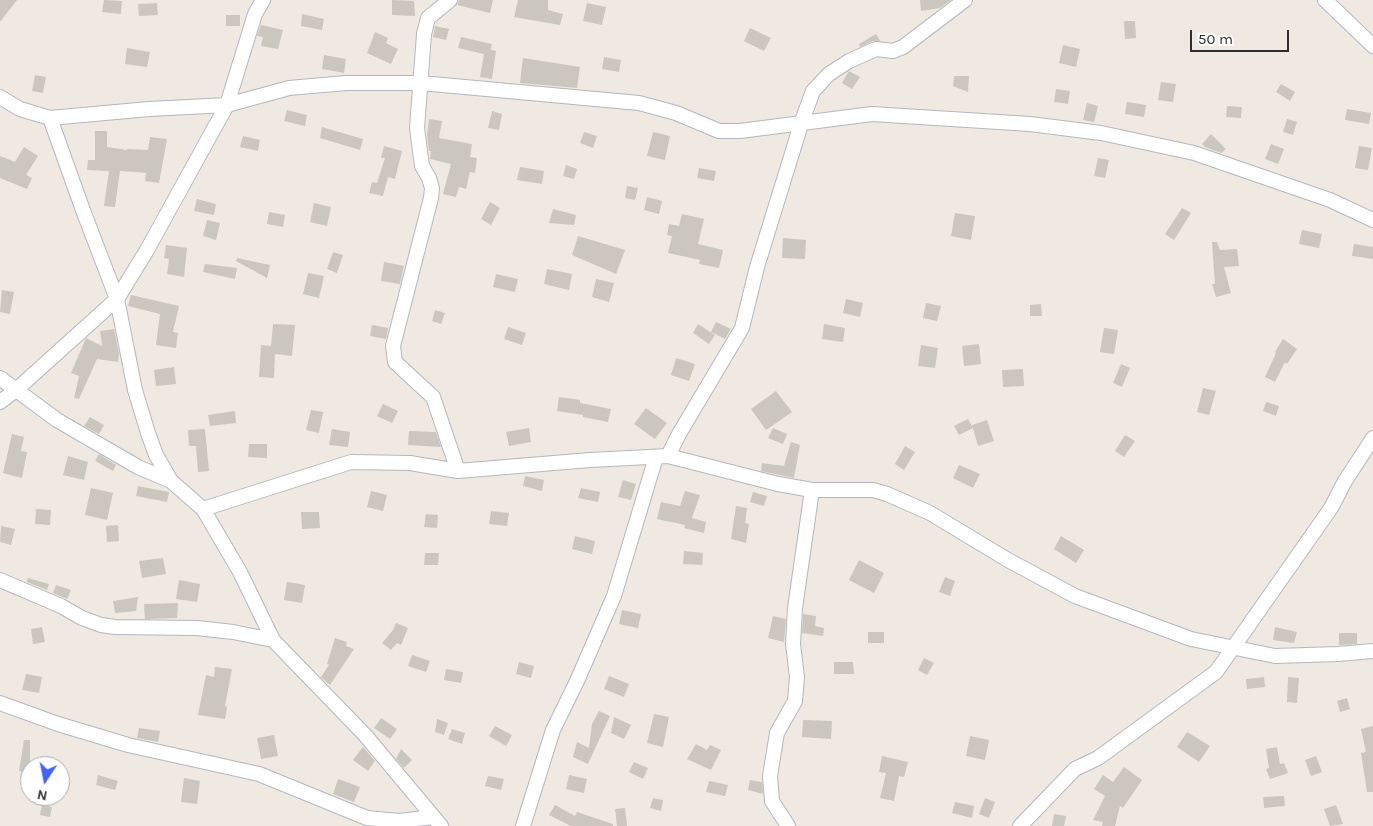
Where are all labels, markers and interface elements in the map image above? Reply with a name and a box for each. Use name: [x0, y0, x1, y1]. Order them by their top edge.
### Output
scale bar: [1193, 20, 1292, 52]
text: 50 m: [1198, 30, 1233, 48]
north arrow: [20, 756, 70, 806]
text: N: [36, 786, 49, 805]

